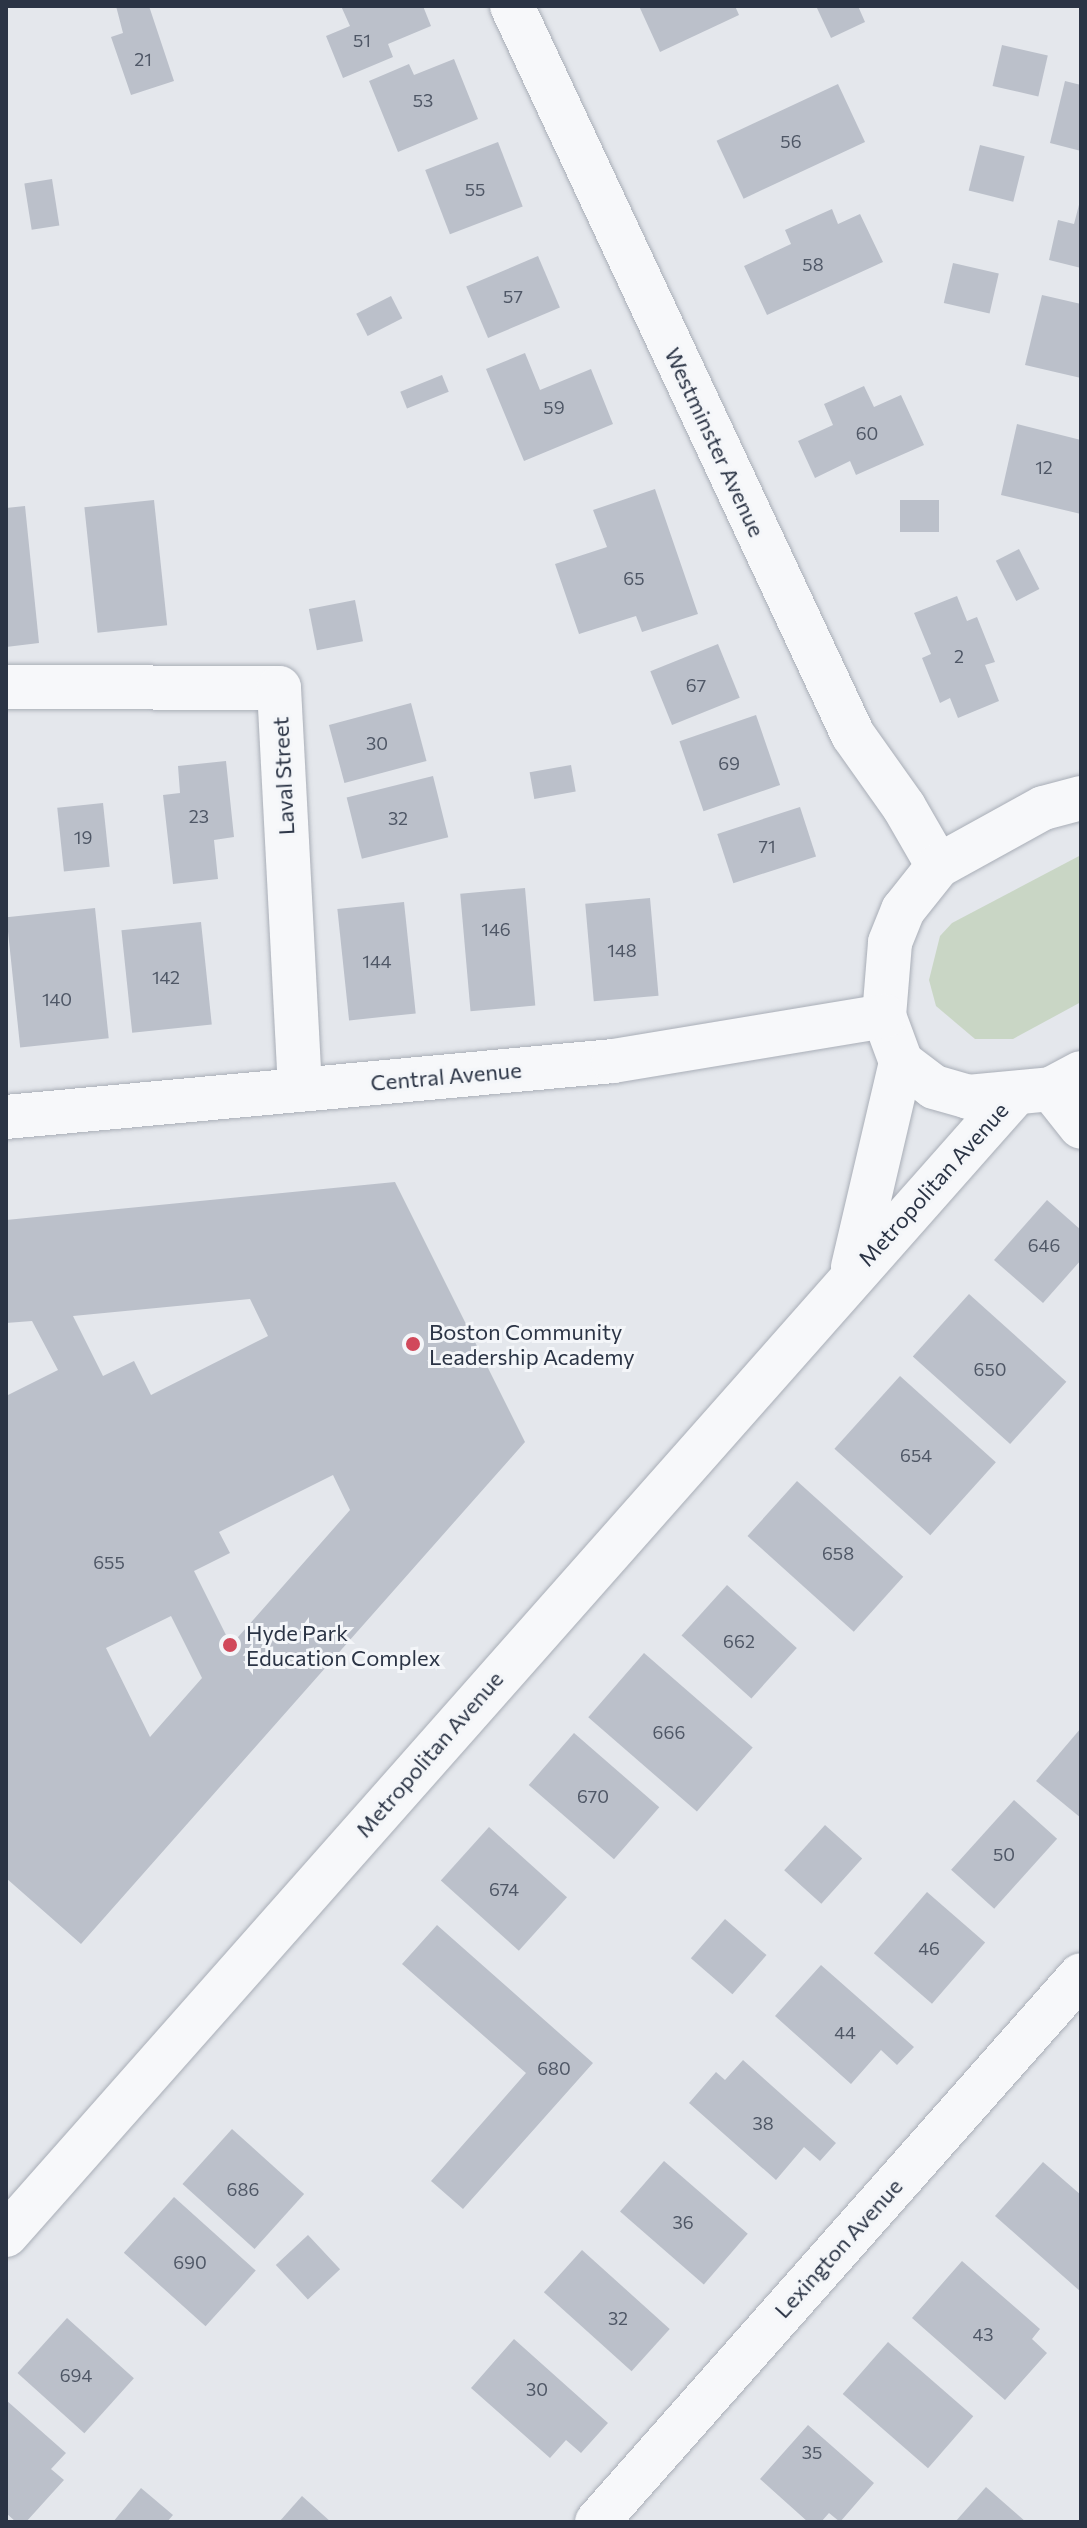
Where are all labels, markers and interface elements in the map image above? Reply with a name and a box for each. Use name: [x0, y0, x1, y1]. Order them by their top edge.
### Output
house number: 51: [353, 29, 371, 51]
house number: 21: [134, 48, 152, 70]
house number: 53: [413, 89, 433, 111]
house number: 56: [780, 130, 802, 152]
house number: 55: [465, 178, 485, 200]
house number: 58: [802, 253, 824, 275]
house number: 57: [503, 285, 523, 307]
street label: Westminster Avenue: [660, 343, 770, 541]
house number: 59: [543, 396, 565, 418]
house number: 60: [856, 422, 878, 444]
house number: 12: [1035, 456, 1053, 478]
house number: 65: [623, 567, 645, 589]
house number: 2: [954, 645, 964, 667]
house number: 67: [686, 674, 706, 696]
street label: Laval Street: [267, 716, 299, 836]
house number: 30: [366, 732, 388, 754]
house number: 69: [718, 752, 740, 774]
house number: 23: [189, 805, 209, 827]
house number: 32: [388, 807, 408, 829]
house number: 19: [74, 826, 92, 848]
house number: 71: [758, 835, 776, 857]
house number: 146: [481, 918, 511, 940]
house number: 148: [607, 939, 637, 961]
house number: 144: [362, 950, 392, 972]
house number: 142: [152, 966, 180, 988]
house number: 140: [42, 988, 72, 1010]
street label: Central Avenue: [369, 1056, 523, 1096]
street label: Metropolitan Avenue: [853, 1097, 1013, 1271]
house number: 646: [1028, 1234, 1060, 1256]
place label: Boston Community Leadership Academy: [429, 1318, 635, 1370]
marker: Boston Community Leadership Academy: [404, 1335, 422, 1353]
house number: 650: [973, 1358, 1007, 1380]
house number: 654: [900, 1444, 932, 1466]
house number: 658: [822, 1542, 854, 1564]
house number: 655: [93, 1551, 125, 1573]
place label: Hyde Park Education Complex: [246, 1619, 440, 1670]
house number: 662: [723, 1630, 755, 1652]
marker: Hyde Park Education Complex: [221, 1636, 239, 1654]
street label: Metropolitan Avenue: [350, 1666, 508, 1842]
house number: 666: [653, 1721, 685, 1743]
house number: 670: [577, 1785, 609, 1807]
house number: 50: [993, 1843, 1015, 1865]
house number: 674: [489, 1878, 519, 1900]
house number: 46: [918, 1937, 940, 1959]
house number: 44: [834, 2021, 856, 2043]
house number: 680: [537, 2057, 571, 2079]
house number: 38: [752, 2112, 774, 2134]
street label: Lexington Avenue: [769, 2173, 907, 2323]
house number: 686: [227, 2178, 259, 2200]
house number: 36: [672, 2211, 694, 2233]
house number: 690: [173, 2251, 207, 2273]
house number: 32: [608, 2307, 628, 2329]
house number: 43: [972, 2323, 994, 2345]
house number: 694: [60, 2364, 92, 2386]
house number: 30: [526, 2378, 548, 2400]
house number: 35: [802, 2441, 822, 2463]

